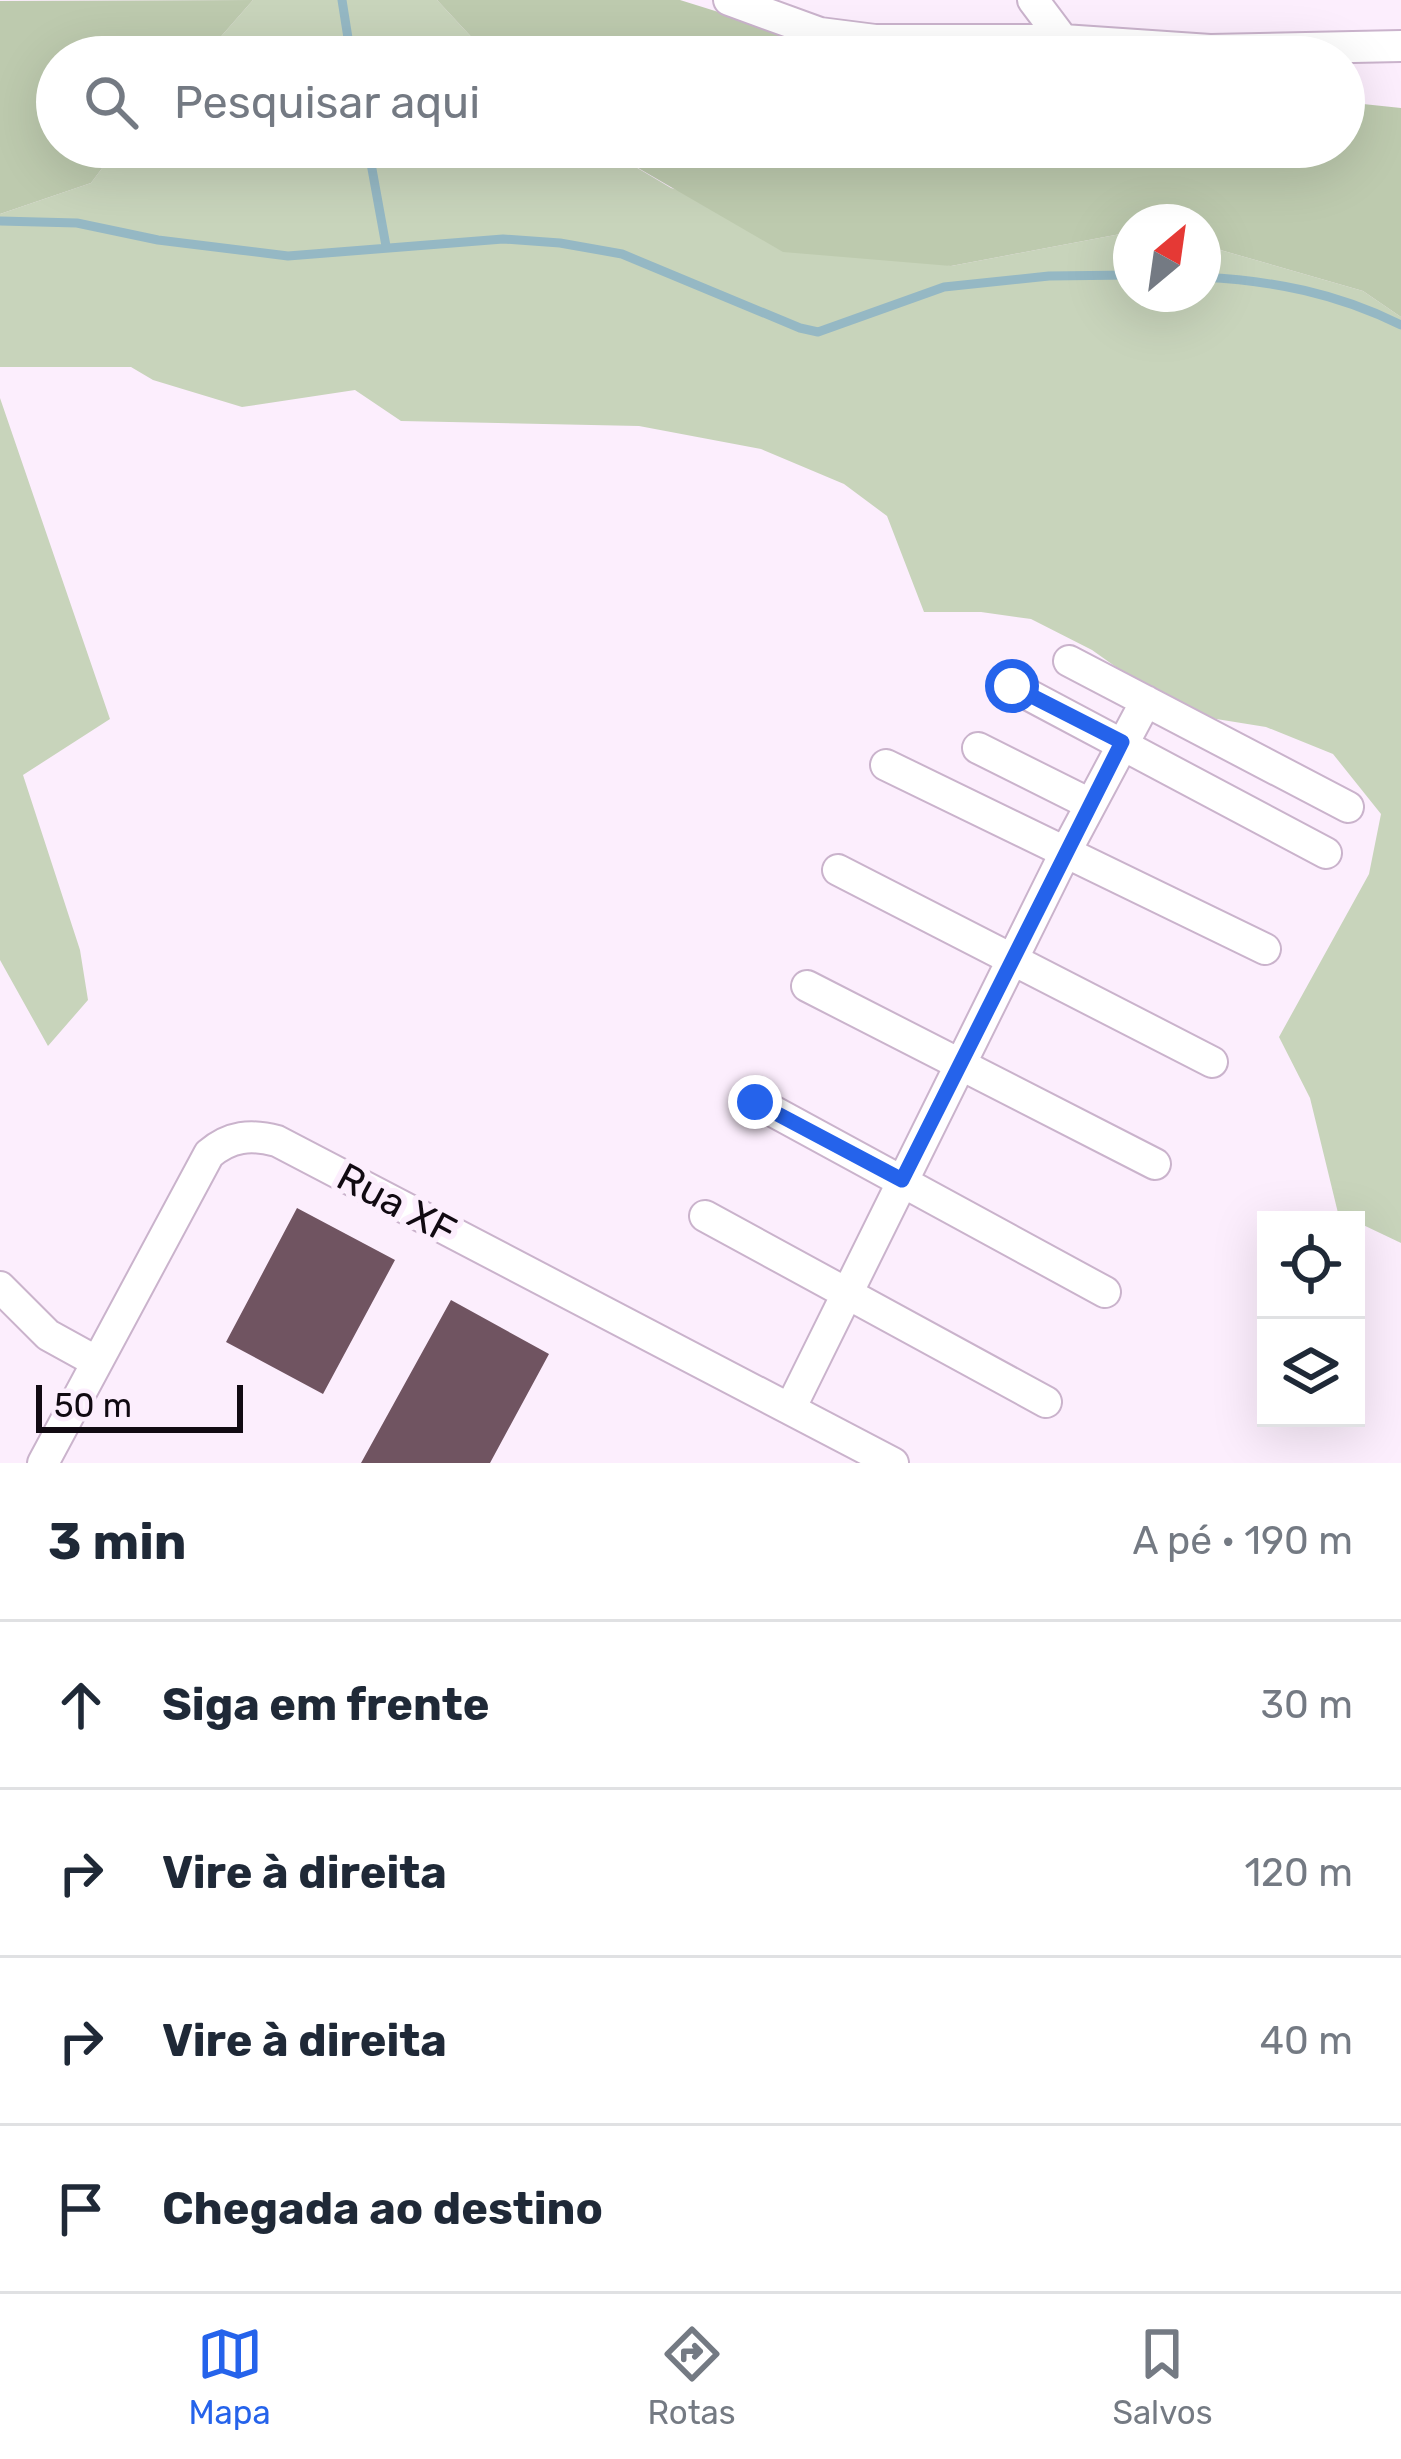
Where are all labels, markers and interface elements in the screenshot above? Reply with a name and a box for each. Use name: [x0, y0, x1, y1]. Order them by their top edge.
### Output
search box: [36, 36, 1365, 168]
icon: search: [78, 69, 144, 135]
text: Pesquisar aqui: [174, 76, 480, 129]
north arrow: [1113, 204, 1221, 312]
route start: [985, 659, 1039, 713]
route end: [728, 1075, 782, 1129]
street label: Rua XF: [329, 1154, 464, 1254]
map controls: [1257, 1211, 1365, 1427]
button: locate: [1257, 1211, 1365, 1319]
button: layers: [1257, 1319, 1365, 1427]
scale bar: [36, 1379, 243, 1432]
text: 50 m: [54, 1386, 132, 1425]
text: 3 min: [48, 1511, 187, 1572]
text: A pé · 190 m: [1132, 1518, 1353, 1564]
icon: ahead: [48, 1672, 114, 1738]
text: Siga em frente: [162, 1678, 489, 1731]
text: 30 m: [1261, 1682, 1353, 1728]
icon: right: [48, 1840, 114, 1906]
text: Vire à direita: [162, 1846, 447, 1899]
text: 120 m: [1244, 1850, 1353, 1896]
icon: right: [48, 2008, 114, 2074]
text: Vire à direita: [162, 2014, 447, 2067]
text: 40 m: [1260, 2018, 1353, 2064]
icon: arrive: [48, 2176, 114, 2242]
text: Chegada ao destino: [162, 2182, 603, 2235]
tab: Mapa: [188, 2321, 271, 2432]
tab: Rotas: [647, 2321, 736, 2432]
tab: Salvos: [1112, 2321, 1213, 2432]

